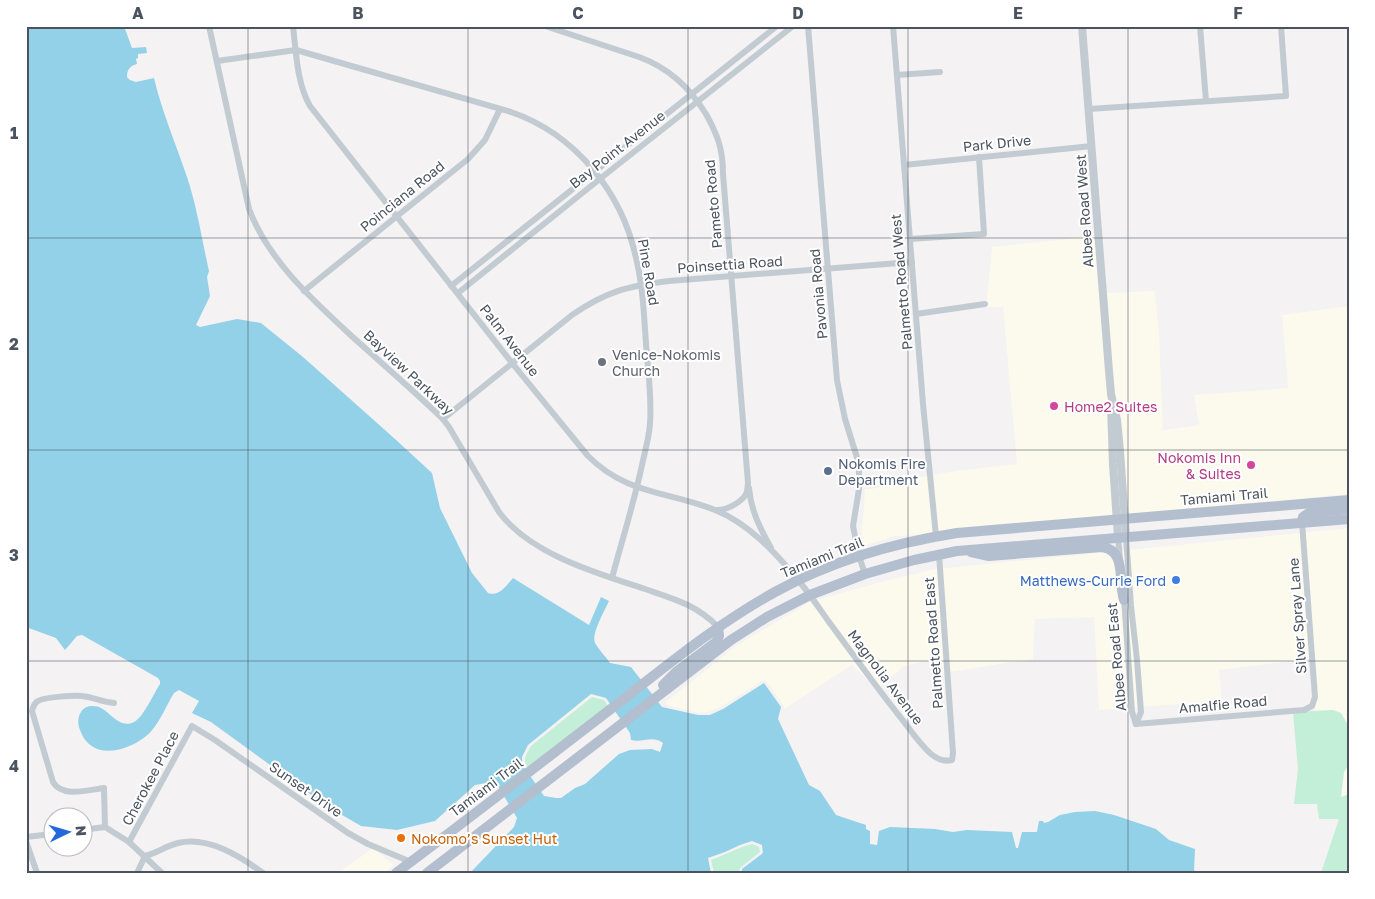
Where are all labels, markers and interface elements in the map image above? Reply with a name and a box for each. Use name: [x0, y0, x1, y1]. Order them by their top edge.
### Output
text: A: [132, 3, 144, 23]
text: B: [352, 3, 364, 23]
text: C: [572, 3, 584, 23]
text: D: [792, 3, 804, 23]
text: E: [1013, 3, 1023, 23]
text: F: [1233, 3, 1243, 23]
street label: Bay Point Avenue: [566, 106, 668, 192]
text: 1: [10, 123, 18, 143]
street label: Park Drive: [962, 131, 1032, 155]
street label: Albee Road West: [1072, 154, 1096, 268]
street label: Poinciana Road: [356, 157, 448, 235]
street label: Pameto Road: [701, 159, 725, 249]
street label: Palmetto Road West: [887, 213, 915, 351]
street label: Pine Road: [635, 237, 663, 307]
street label: Pavonia Road: [806, 248, 830, 340]
street label: Poinsettia Road: [677, 252, 783, 276]
street label: Palm Avenue: [477, 301, 543, 379]
street label: Bayview Parkway: [361, 326, 458, 418]
text: 2: [9, 334, 19, 354]
place label: Venice-Nokomis Church: [612, 346, 721, 379]
marker: Venice-Nokomis Church: [596, 356, 608, 368]
place label: Home2 Suites: [1064, 398, 1158, 415]
marker: Home2 Suites: [1048, 400, 1060, 412]
place label: Nokomis Inn & Suites: [1157, 449, 1241, 482]
place label: Nokomis Fire Department: [838, 455, 926, 488]
marker: Nokomis Inn & Suites: [1245, 459, 1257, 471]
marker: Nokomis Fire Department: [822, 465, 834, 477]
street label: Tamiami Trail: [1179, 484, 1269, 508]
street label: Tamiami Trail: [778, 533, 866, 581]
text: 3: [9, 545, 19, 565]
street label: Silver Spray Lane: [1284, 557, 1310, 675]
place label: Matthews-Currie Ford: [1020, 572, 1166, 589]
marker: Matthews-Currie Ford: [1170, 574, 1182, 586]
street label: Palmetto Road East: [920, 577, 946, 709]
street label: Albee Road East: [1103, 602, 1129, 712]
street label: Magnolia Avenue: [845, 626, 927, 728]
street label: Amalfie Road: [1178, 692, 1268, 716]
street label: Cherokee Place: [118, 728, 182, 828]
street label: Tamiami Trail: [446, 754, 526, 820]
text: 4: [9, 756, 19, 776]
street label: Sunset Drive: [266, 758, 346, 820]
north arrow: [42, 806, 92, 856]
text: N: [73, 825, 90, 837]
place label: Nokomo’s Sunset Hut: [411, 830, 557, 847]
marker: Nokomo’s Sunset Hut: [395, 832, 407, 844]

